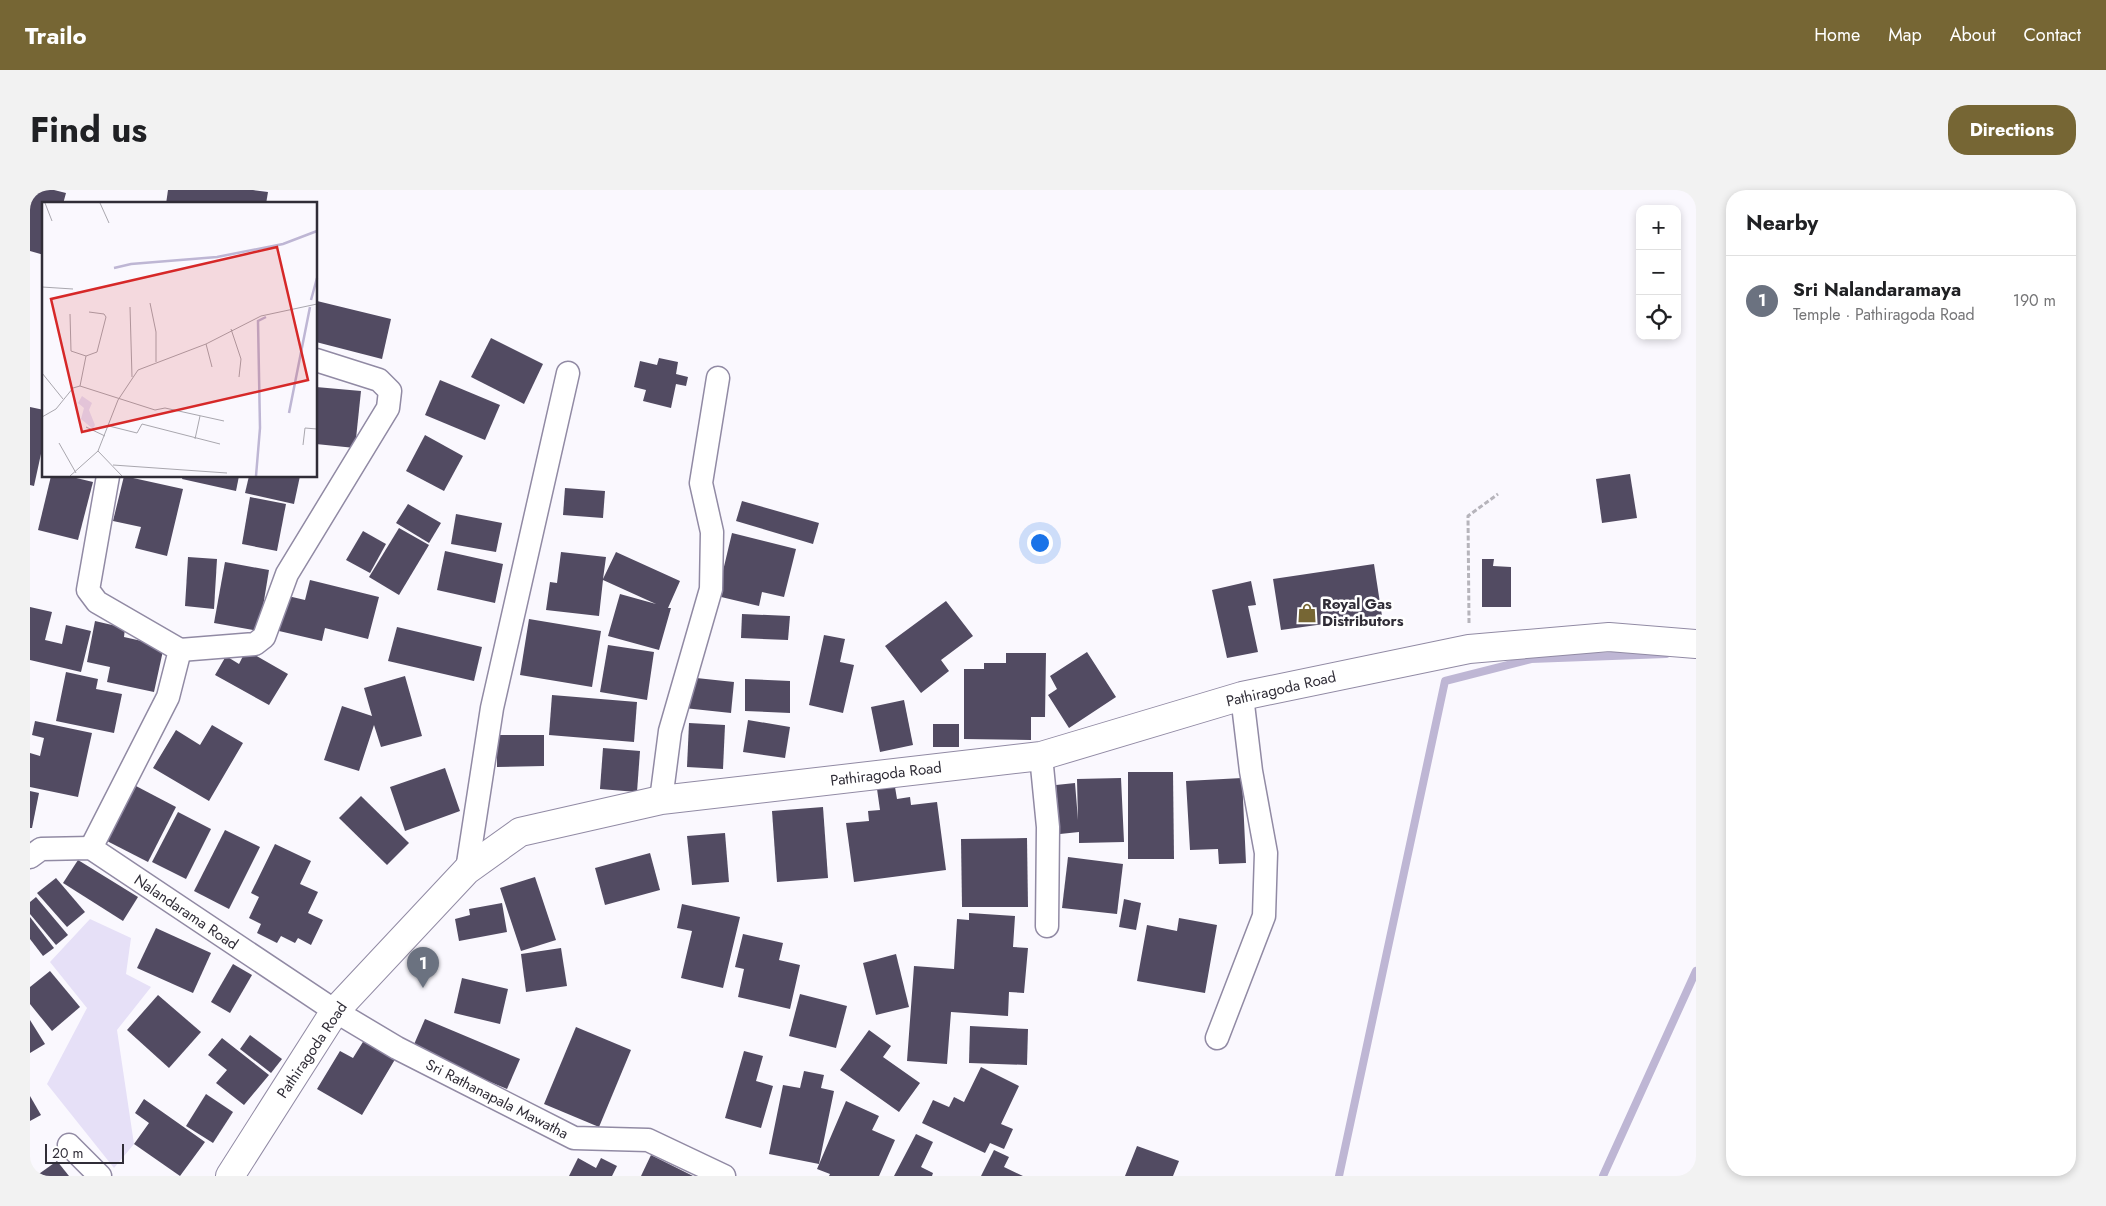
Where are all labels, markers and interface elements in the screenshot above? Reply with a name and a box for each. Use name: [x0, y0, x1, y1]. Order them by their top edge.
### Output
text: Trailo: [25, 18, 87, 53]
text: Home: [1814, 22, 1860, 48]
text: Map: [1888, 22, 1922, 48]
text: About: [1950, 22, 1995, 48]
text: Contact: [2023, 22, 2081, 48]
text: Find us: [30, 105, 147, 155]
button: Directions: [1948, 105, 2076, 155]
inset map: [42, 202, 318, 478]
map controls: [1636, 205, 1681, 340]
button: +: [1636, 205, 1681, 250]
text: Nearby: [1746, 208, 1818, 238]
button: −: [1636, 250, 1681, 295]
text: Sri Nalandaramaya: [1793, 276, 1961, 303]
text: 1: [1758, 289, 1766, 312]
text: 190 m: [2013, 289, 2056, 312]
button: locate: [1636, 295, 1681, 340]
text: Temple · Pathiragoda Road: [1793, 303, 1975, 326]
your location: [1027, 530, 1053, 556]
place label: Royal Gas Distributors: [1322, 593, 1404, 632]
shop icon: Royal Gas Distributors: [1296, 602, 1318, 624]
street label: Pathiragoda Road: [1224, 666, 1338, 712]
street label: Pathiragoda Road: [829, 756, 943, 792]
street label: Nalandarama Road: [130, 869, 242, 955]
pin: 1: [407, 947, 439, 988]
street label: Pathiragoda Road: [272, 997, 352, 1103]
street label: Sri Rathanapala Mawatha: [422, 1053, 572, 1145]
scale bar: [45, 1141, 124, 1164]
text: 20 m: [52, 1143, 84, 1163]

